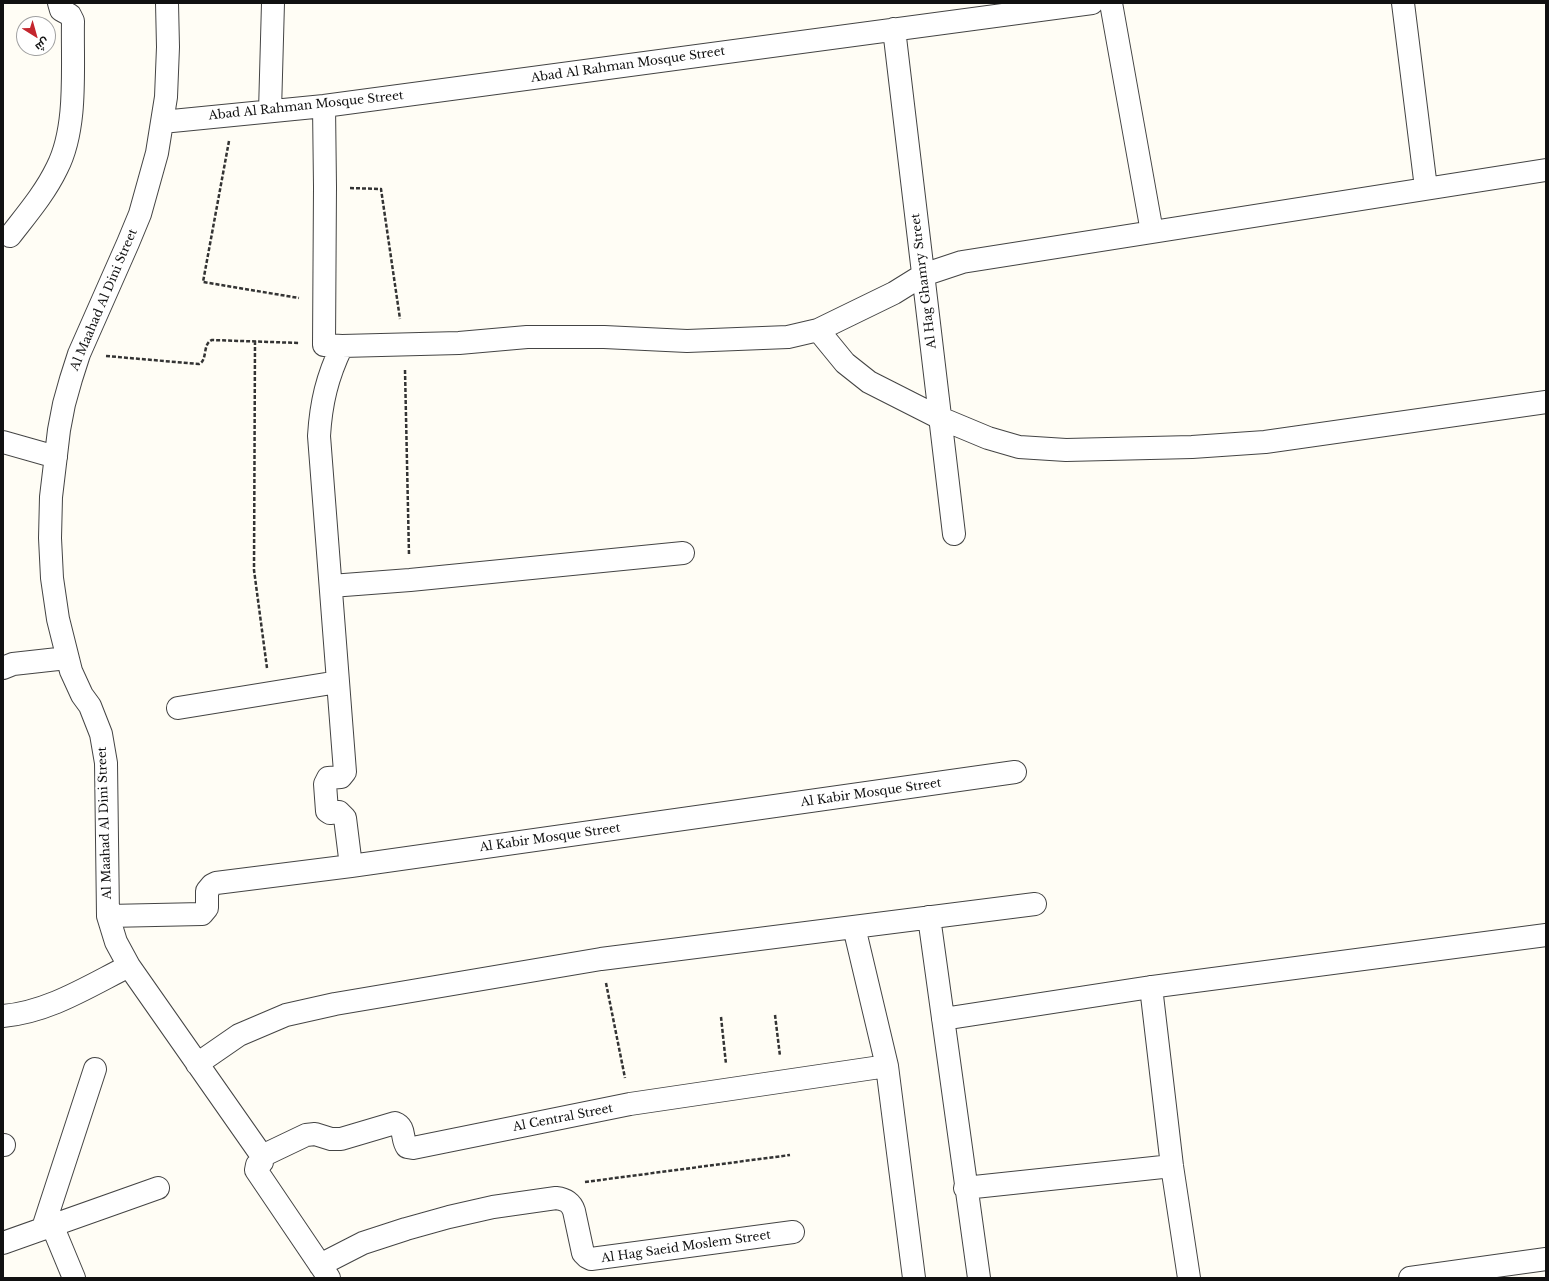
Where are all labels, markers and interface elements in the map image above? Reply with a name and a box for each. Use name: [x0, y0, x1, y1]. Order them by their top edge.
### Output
north arrow: [16, 16, 56, 56]
text: ش: [33, 35, 52, 55]
street label: Abad Al Rahman Mosque Street: [530, 44, 726, 86]
street label: Abad Al Rahman Mosque Street: [208, 89, 404, 123]
street label: Al Hag Ghamry Street: [909, 213, 939, 349]
street label: Al Maahad Al Dini Street: [68, 227, 140, 373]
street label: Al Maahad Al Dini Street: [95, 746, 115, 900]
street label: Al Kabir Mosque Street: [800, 776, 942, 810]
street label: Al Kabir Mosque Street: [479, 821, 621, 855]
street label: Al Central Street: [512, 1101, 614, 1135]
street label: Al Hag Saeid Moslem Street: [600, 1228, 772, 1266]

